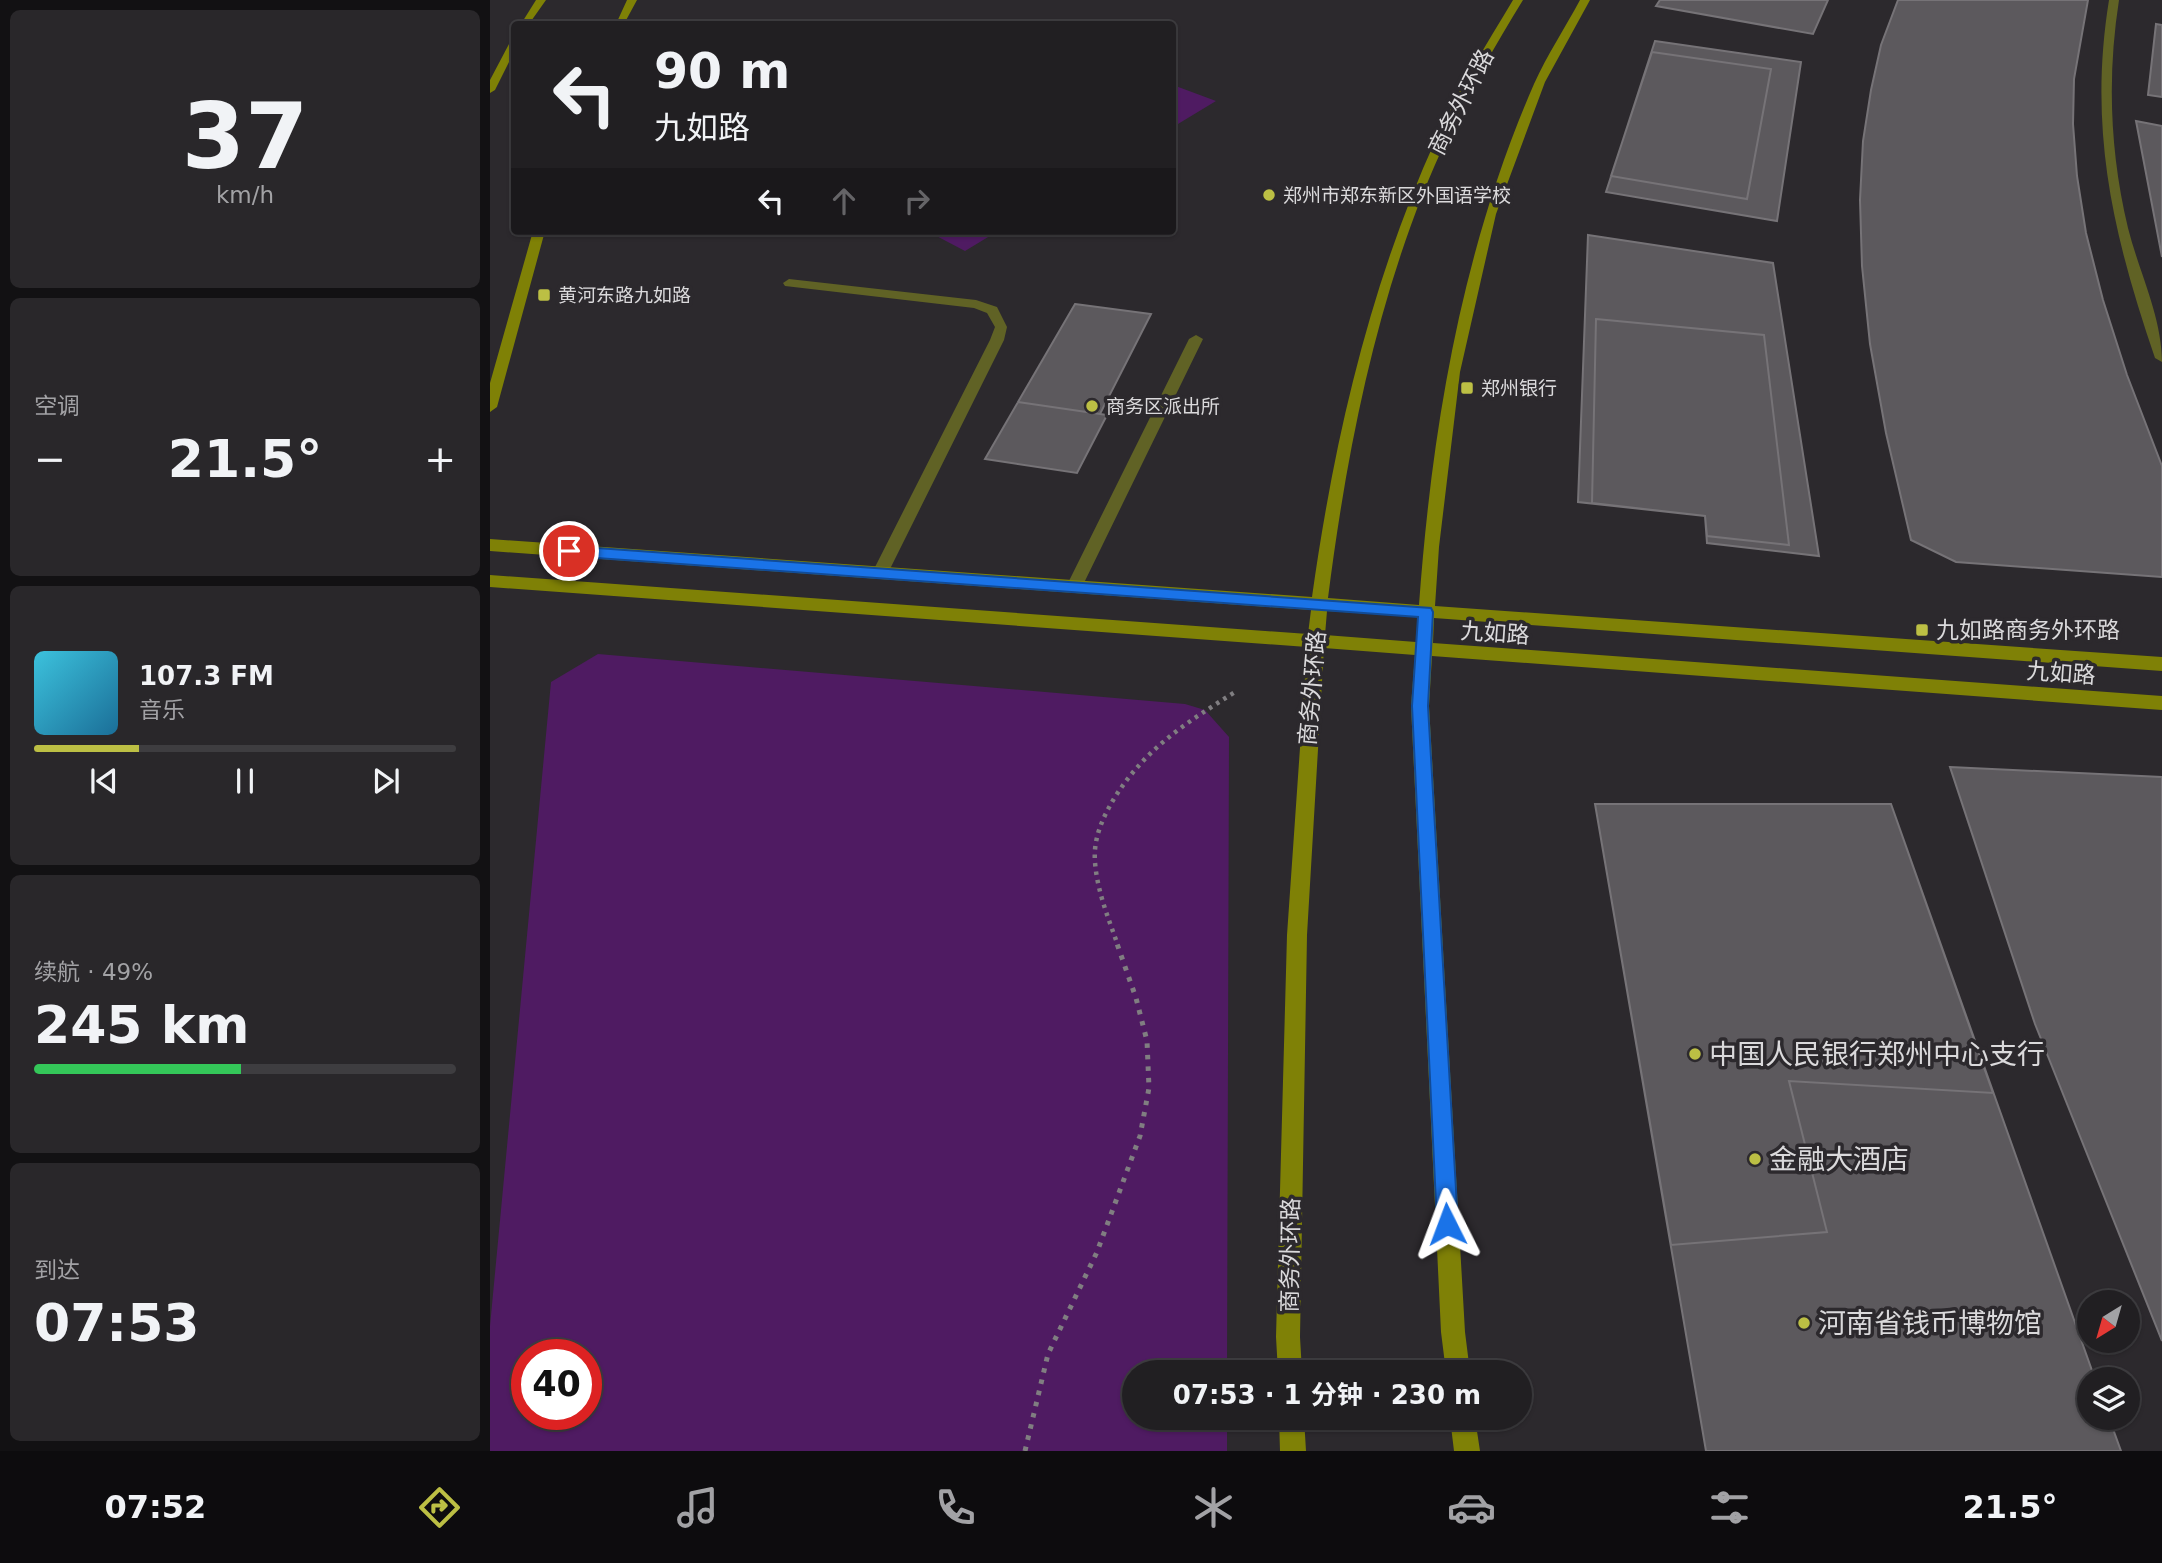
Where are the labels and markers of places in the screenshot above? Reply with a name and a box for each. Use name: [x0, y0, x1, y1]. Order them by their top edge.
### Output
place label: 郑州市郑东新区外国语学校: [1283, 184, 1511, 206]
marker: 郑州市郑东新区外国语学校: [1261, 187, 1277, 203]
place label: 黄河东路九如路: [558, 284, 691, 306]
marker: 黄河东路九如路: [536, 287, 552, 303]
place label: 郑州银行: [1481, 377, 1557, 399]
marker: 郑州银行: [1459, 380, 1475, 396]
place label: 商务区派出所: [1106, 395, 1220, 417]
marker: 商务区派出所: [1084, 398, 1100, 414]
pin: [539, 521, 599, 581]
place label: 九如路商务外环路: [1936, 617, 2120, 643]
marker: 九如路商务外环路: [1914, 622, 1930, 638]
place label: 中国人民银行郑州中心支行: [1709, 1038, 2045, 1071]
marker: 中国人民银行郑州中心支行: [1687, 1046, 1703, 1062]
place label: 金融大酒店: [1769, 1143, 1909, 1176]
marker: 金融大酒店: [1747, 1151, 1763, 1167]
place label: 河南省钱币博物馆: [1818, 1307, 2042, 1340]
marker: 河南省钱币博物馆: [1796, 1315, 1812, 1331]

